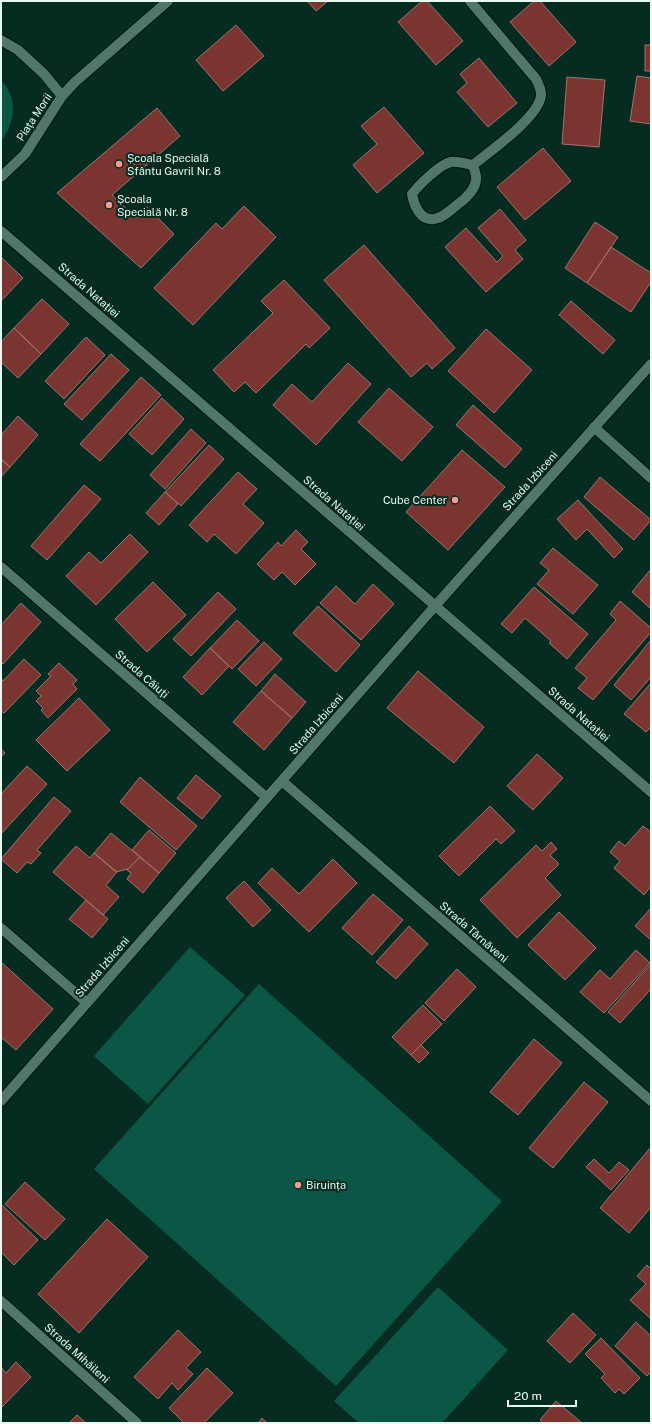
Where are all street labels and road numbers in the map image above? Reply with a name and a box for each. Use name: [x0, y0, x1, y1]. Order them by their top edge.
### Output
street label: Piața Morii: [14, 91, 54, 143]
street label: Strada Natației: [56, 260, 122, 320]
street label: Strada Izbiceni: [500, 449, 560, 513]
street label: Strada Natației: [301, 473, 367, 533]
street label: Strada Căiuți: [113, 648, 171, 700]
street label: Strada Natației: [546, 684, 612, 744]
street label: Strada Izbiceni: [287, 691, 345, 757]
street label: Strada Târnăveni: [438, 899, 510, 965]
street label: Strada Izbiceni: [73, 934, 131, 1000]
street label: Strada Mihăileni: [42, 1321, 112, 1385]

